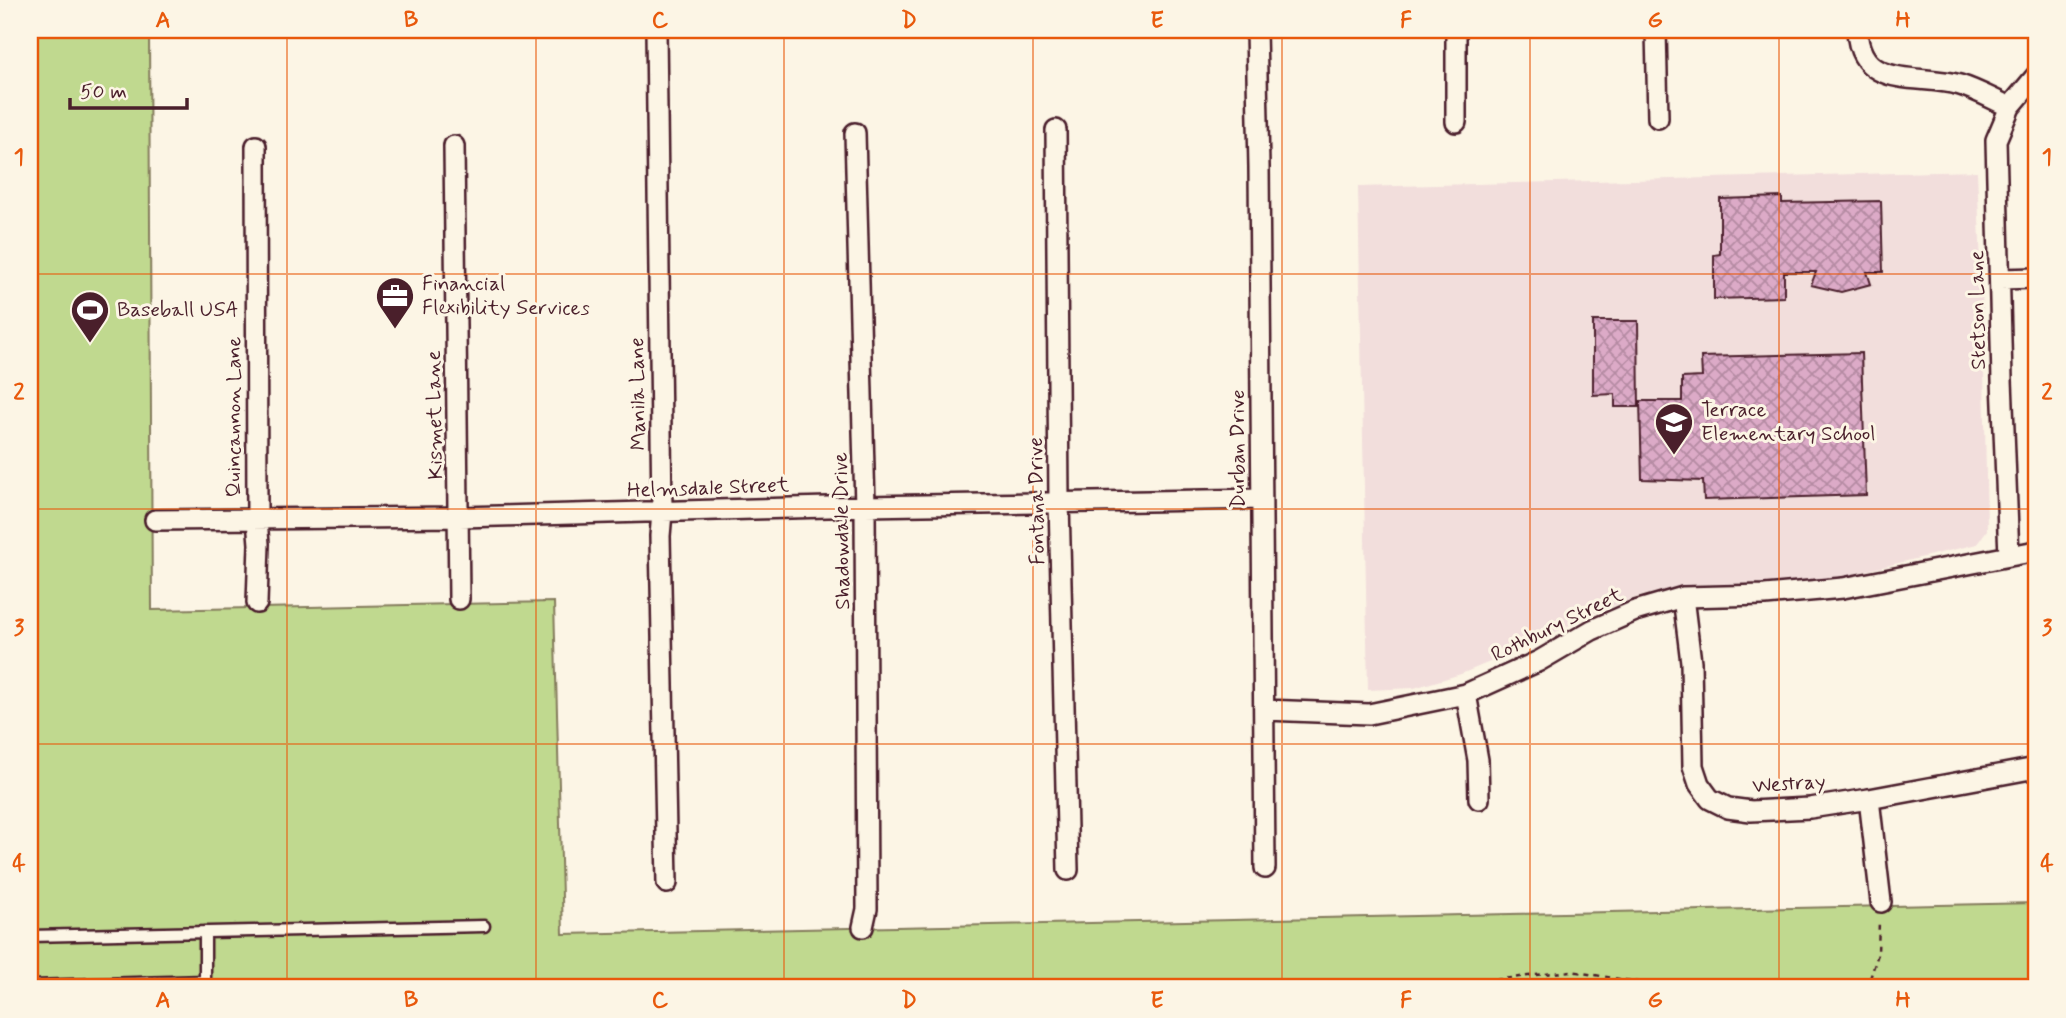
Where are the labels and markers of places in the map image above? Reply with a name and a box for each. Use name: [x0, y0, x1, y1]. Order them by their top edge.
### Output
place label: Financial Flexibility Services: [422, 270, 590, 322]
office icon: Financial Flexibility Services: [374, 275, 416, 330]
sports icon: Baseball USA: [69, 289, 111, 344]
place label: Baseball USA: [117, 296, 239, 324]
place label: Terrace Elementary School: [1701, 396, 1876, 448]
school or university icon: Terrace Elementary School: [1653, 401, 1695, 456]

